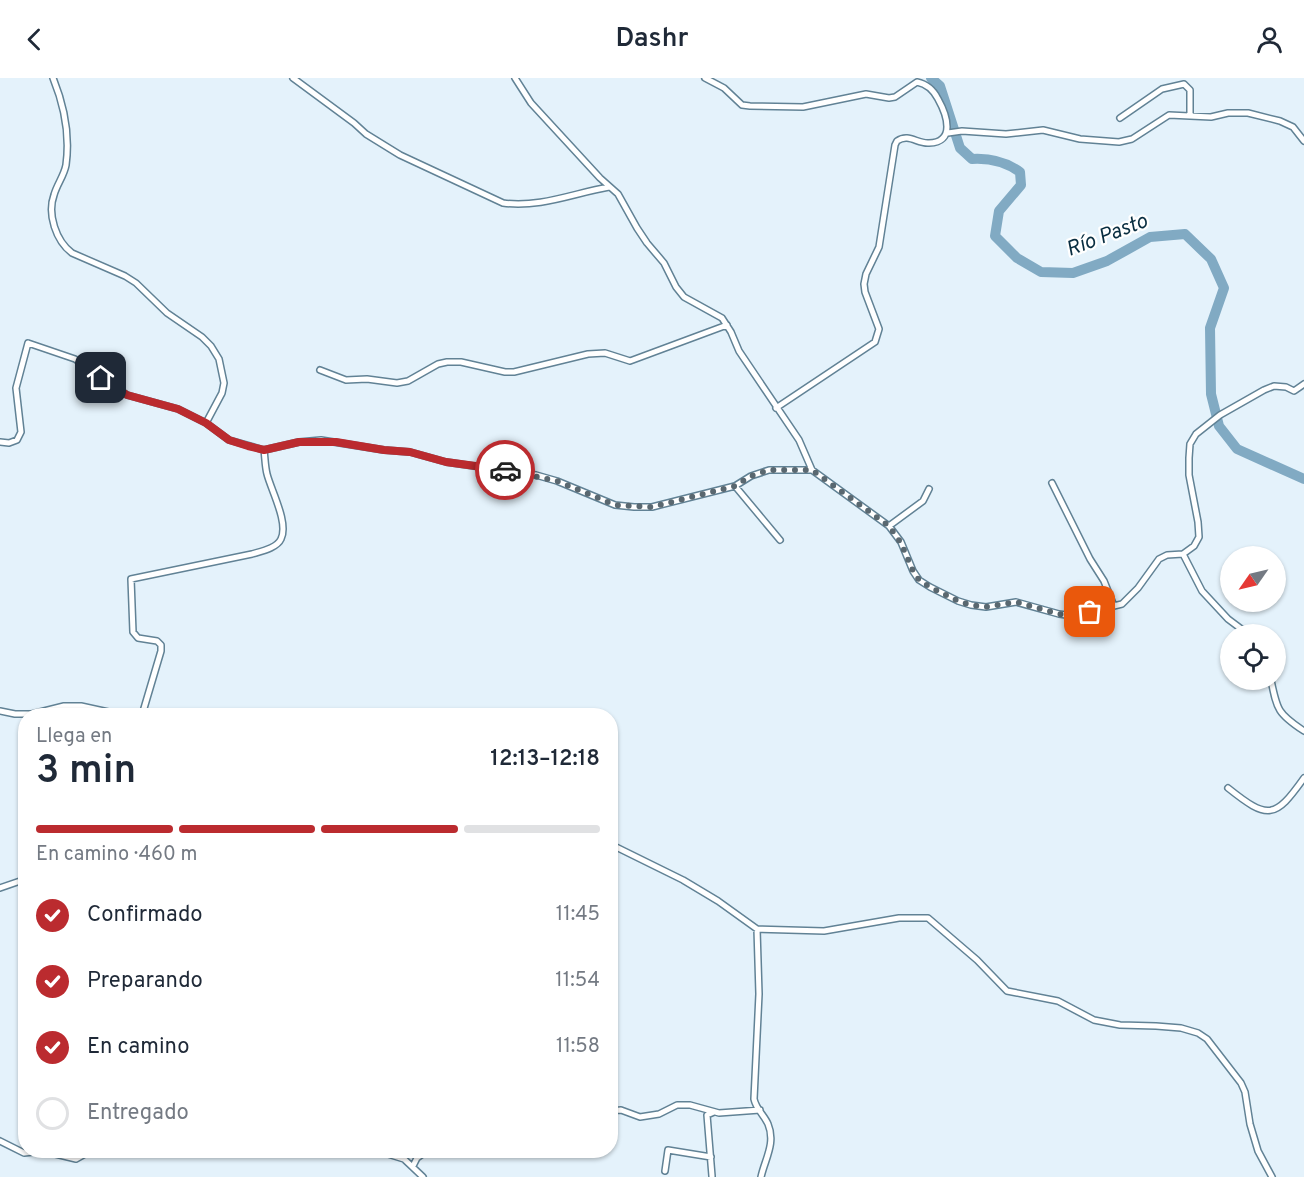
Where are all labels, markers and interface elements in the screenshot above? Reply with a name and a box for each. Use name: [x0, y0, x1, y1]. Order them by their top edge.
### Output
text: Dashr: [615, 22, 689, 56]
icon: back: [18, 23, 51, 56]
icon: person: [1253, 23, 1286, 56]
water label: Río Pasto: [1062, 208, 1152, 264]
pin: [75, 352, 126, 403]
icon: home: [84, 361, 117, 394]
courier: [475, 440, 535, 500]
icon: car: [489, 454, 522, 487]
north arrow: [1220, 546, 1286, 612]
map controls: [1220, 546, 1286, 690]
pin: [1064, 586, 1115, 637]
icon: bag: [1073, 595, 1106, 628]
button: locate: [1220, 624, 1286, 690]
text: Llega en: [36, 724, 112, 750]
text: 12:13–12:18: [490, 746, 600, 773]
text: 3 min: [36, 748, 136, 797]
text: En camino · 460 m: [36, 842, 197, 868]
icon: check: [36, 899, 69, 932]
text: Confirmado: [87, 902, 203, 929]
text: 11:45: [556, 902, 600, 928]
icon: check: [36, 965, 69, 998]
text: Preparando: [87, 968, 203, 995]
text: 11:54: [555, 968, 600, 994]
icon: check: [36, 1031, 69, 1064]
text: En camino: [87, 1034, 189, 1061]
text: 11:58: [556, 1034, 600, 1060]
text: Entregado: [87, 1100, 189, 1127]

